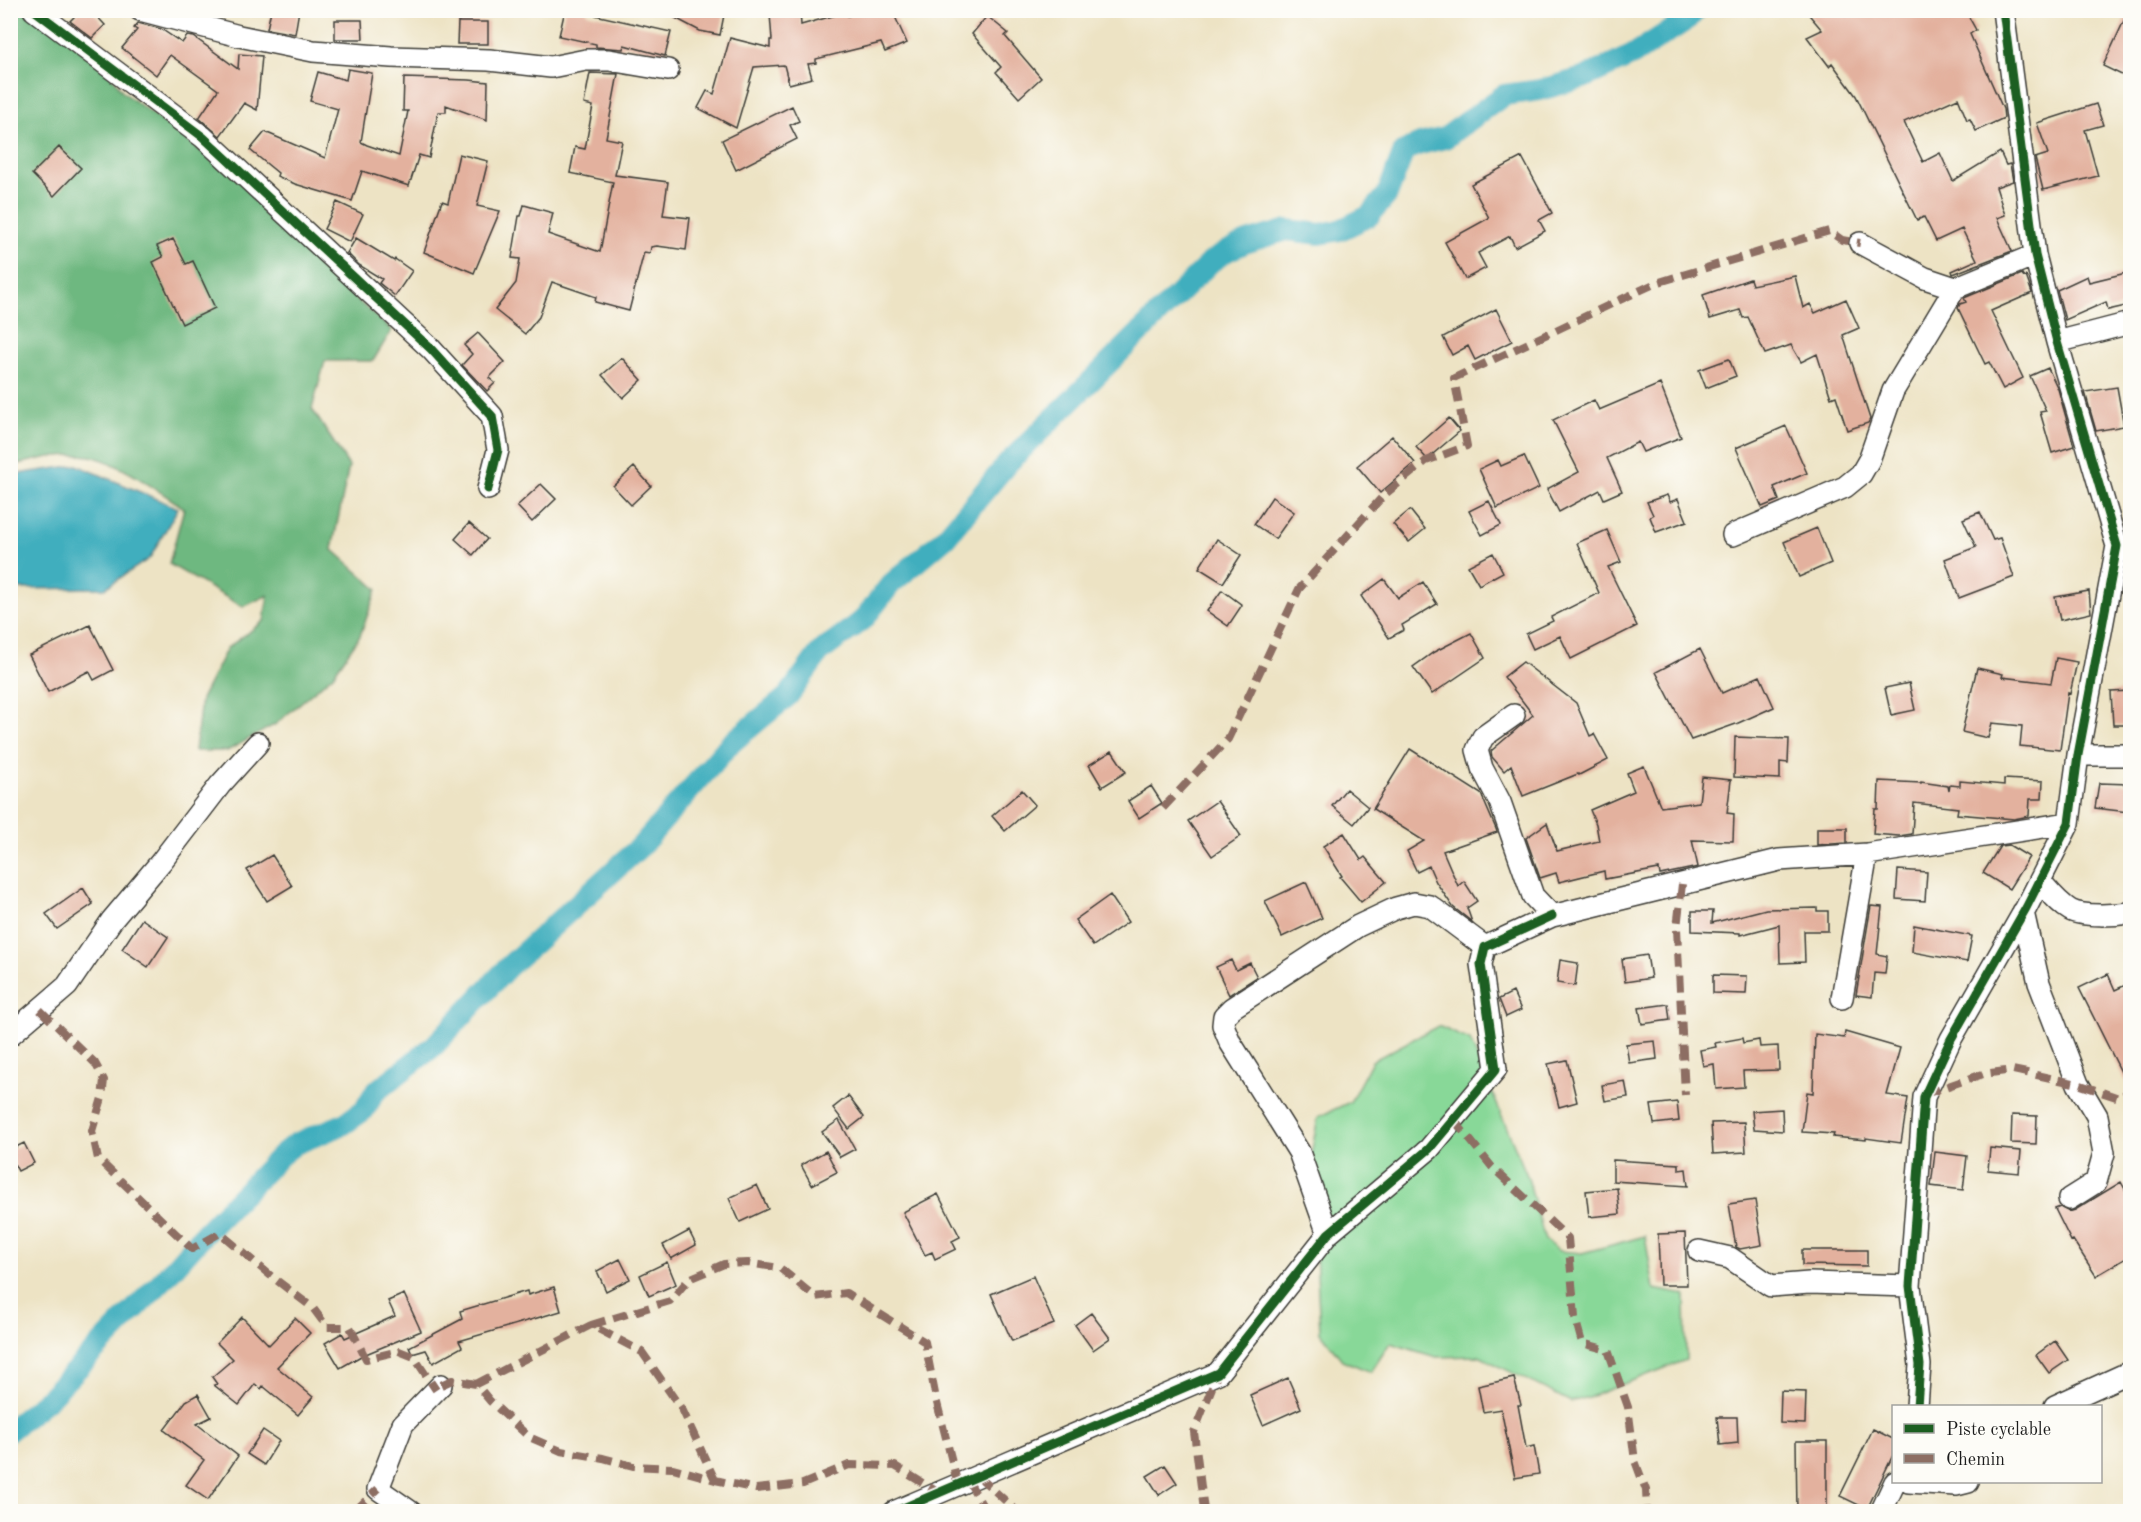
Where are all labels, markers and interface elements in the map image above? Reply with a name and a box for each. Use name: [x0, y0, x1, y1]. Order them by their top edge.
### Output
legend: [1892, 1405, 2102, 1483]
text: Piste cyclable: [1946, 1421, 2051, 1439]
text: Chemin: [1946, 1451, 2005, 1469]

